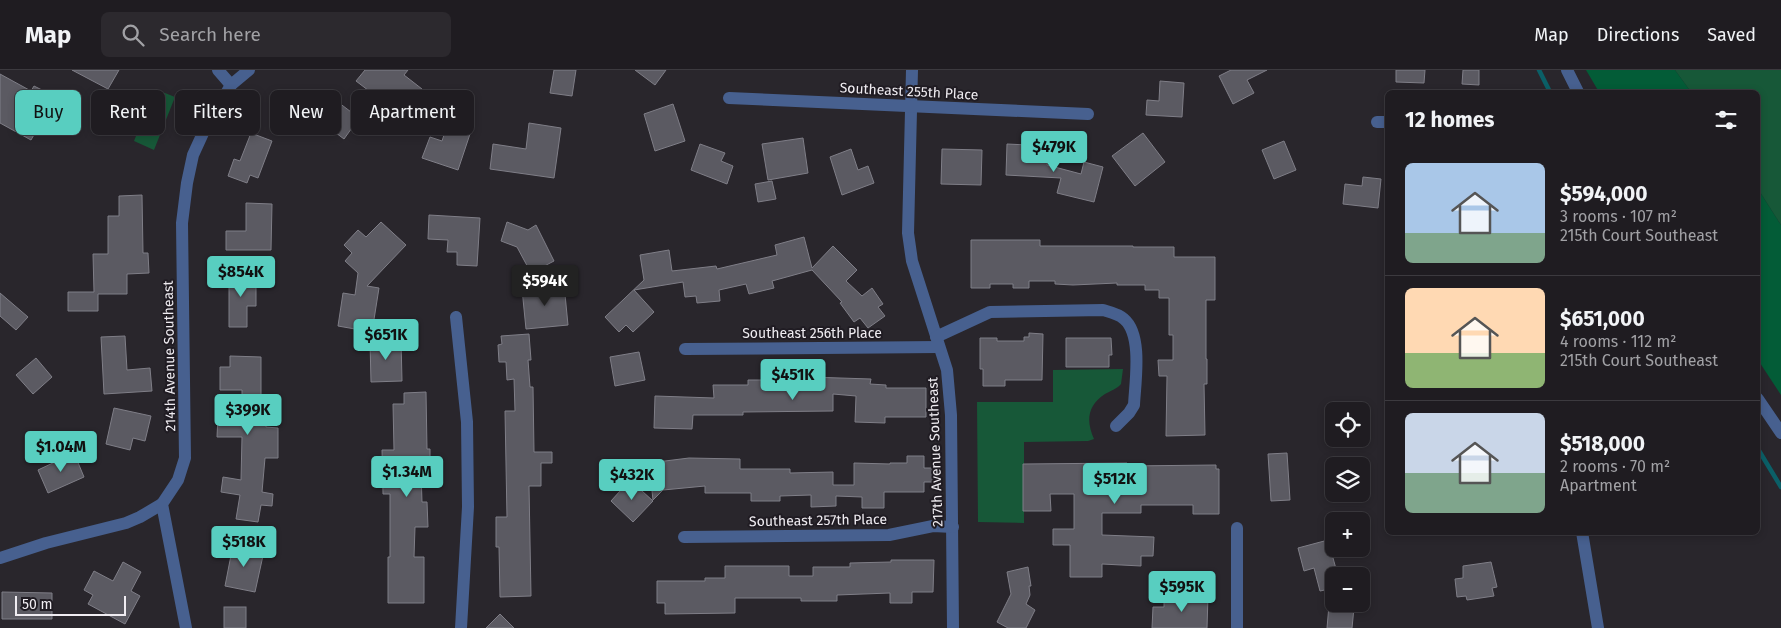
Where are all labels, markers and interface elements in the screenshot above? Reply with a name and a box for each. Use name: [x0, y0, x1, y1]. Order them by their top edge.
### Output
search box: [101, 12, 451, 57]
text: Map: [25, 21, 71, 49]
icon: search: [119, 21, 147, 49]
text: Search here: [159, 23, 261, 46]
text: Map: [1534, 24, 1569, 46]
text: Directions: [1597, 24, 1679, 46]
text: Saved: [1707, 24, 1756, 46]
street label: Southeast 255th Place: [839, 79, 979, 104]
chip: Buy: [15, 90, 81, 135]
chip: Rent: [91, 90, 165, 135]
chip: Filters: [175, 90, 260, 135]
chip: New: [270, 90, 341, 135]
chip: Apartment: [351, 90, 474, 135]
icon: filters: [1712, 106, 1740, 134]
text: 12 homes: [1405, 107, 1494, 133]
pin: $479K: [1019, 131, 1089, 173]
text: $479K: [1032, 137, 1076, 156]
text: $594,000: [1560, 181, 1648, 207]
icon: home: [1445, 183, 1505, 243]
text: 3 rooms · 107 m²: [1560, 207, 1677, 226]
text: 215th Court Southeast: [1560, 226, 1718, 245]
pin: $854K: [206, 256, 276, 298]
text: $854K: [218, 262, 264, 281]
pin: $594K: [510, 264, 580, 307]
text: $594K: [522, 271, 568, 290]
street label: 214th Avenue Southeast: [160, 279, 179, 432]
text: $651,000: [1560, 306, 1645, 332]
icon: home: [1445, 308, 1505, 368]
pin: $651K: [351, 318, 421, 361]
text: $651K: [365, 325, 407, 344]
street label: Southeast 256th Place: [742, 325, 882, 342]
text: 4 rooms · 112 m²: [1560, 332, 1676, 351]
text: 215th Court Southeast: [1560, 351, 1718, 370]
pin: $451K: [758, 358, 828, 401]
text: $451K: [772, 365, 814, 384]
street label: 217th Avenue Southeast: [924, 376, 947, 527]
pin: $399K: [213, 394, 283, 436]
text: $399K: [226, 400, 270, 419]
map controls: [1325, 402, 1370, 612]
button: locate: [1325, 402, 1370, 447]
pin: $1.04M: [20, 430, 102, 473]
text: $518,000: [1560, 431, 1645, 457]
icon: home: [1445, 433, 1505, 493]
text: $1.04M: [36, 437, 86, 456]
pin: $1.34M: [366, 456, 448, 498]
button: layers: [1325, 457, 1370, 502]
text: 2 rooms · 70 m²: [1560, 457, 1670, 476]
pin: $432K: [597, 458, 667, 501]
text: $1.34M: [382, 462, 432, 481]
pin: $512K: [1080, 462, 1150, 505]
text: $432K: [610, 465, 654, 484]
text: $512K: [1094, 469, 1136, 488]
text: Apartment: [1560, 476, 1637, 495]
street label: Southeast 257th Place: [749, 511, 887, 530]
button: +: [1325, 512, 1370, 557]
pin: $518K: [209, 526, 279, 568]
text: $518K: [222, 532, 266, 551]
button: −: [1325, 567, 1370, 612]
pin: $595K: [1147, 570, 1217, 613]
text: $595K: [1160, 577, 1204, 596]
scale bar: [15, 593, 126, 616]
text: 50 m: [22, 596, 53, 613]

